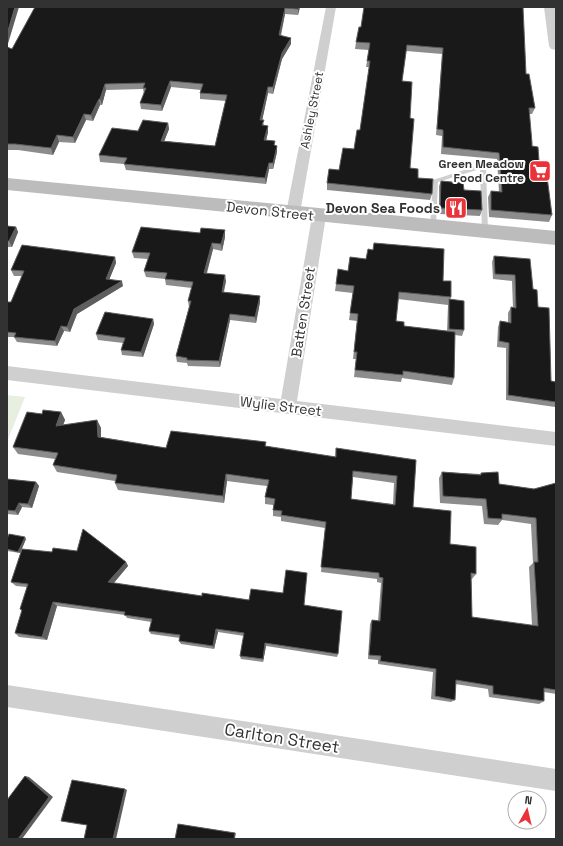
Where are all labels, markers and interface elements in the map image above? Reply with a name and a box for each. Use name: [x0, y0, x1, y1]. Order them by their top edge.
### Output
street label: Ashley Street: [297, 70, 327, 150]
place label: Green Meadow Food Centre: [439, 156, 524, 186]
supermarket icon: Green Meadow Food Centre: [527, 158, 553, 184]
restaurant icon: Devon Sea Foods: [443, 195, 469, 221]
street label: Devon Street: [225, 197, 315, 225]
place label: Devon Sea Foods: [326, 199, 440, 217]
street label: Batten Street: [287, 265, 319, 359]
street label: Wylie Street: [239, 392, 323, 420]
street label: Carlton Street: [223, 718, 341, 758]
north arrow: [507, 790, 547, 830]
text: N: [524, 793, 533, 808]

